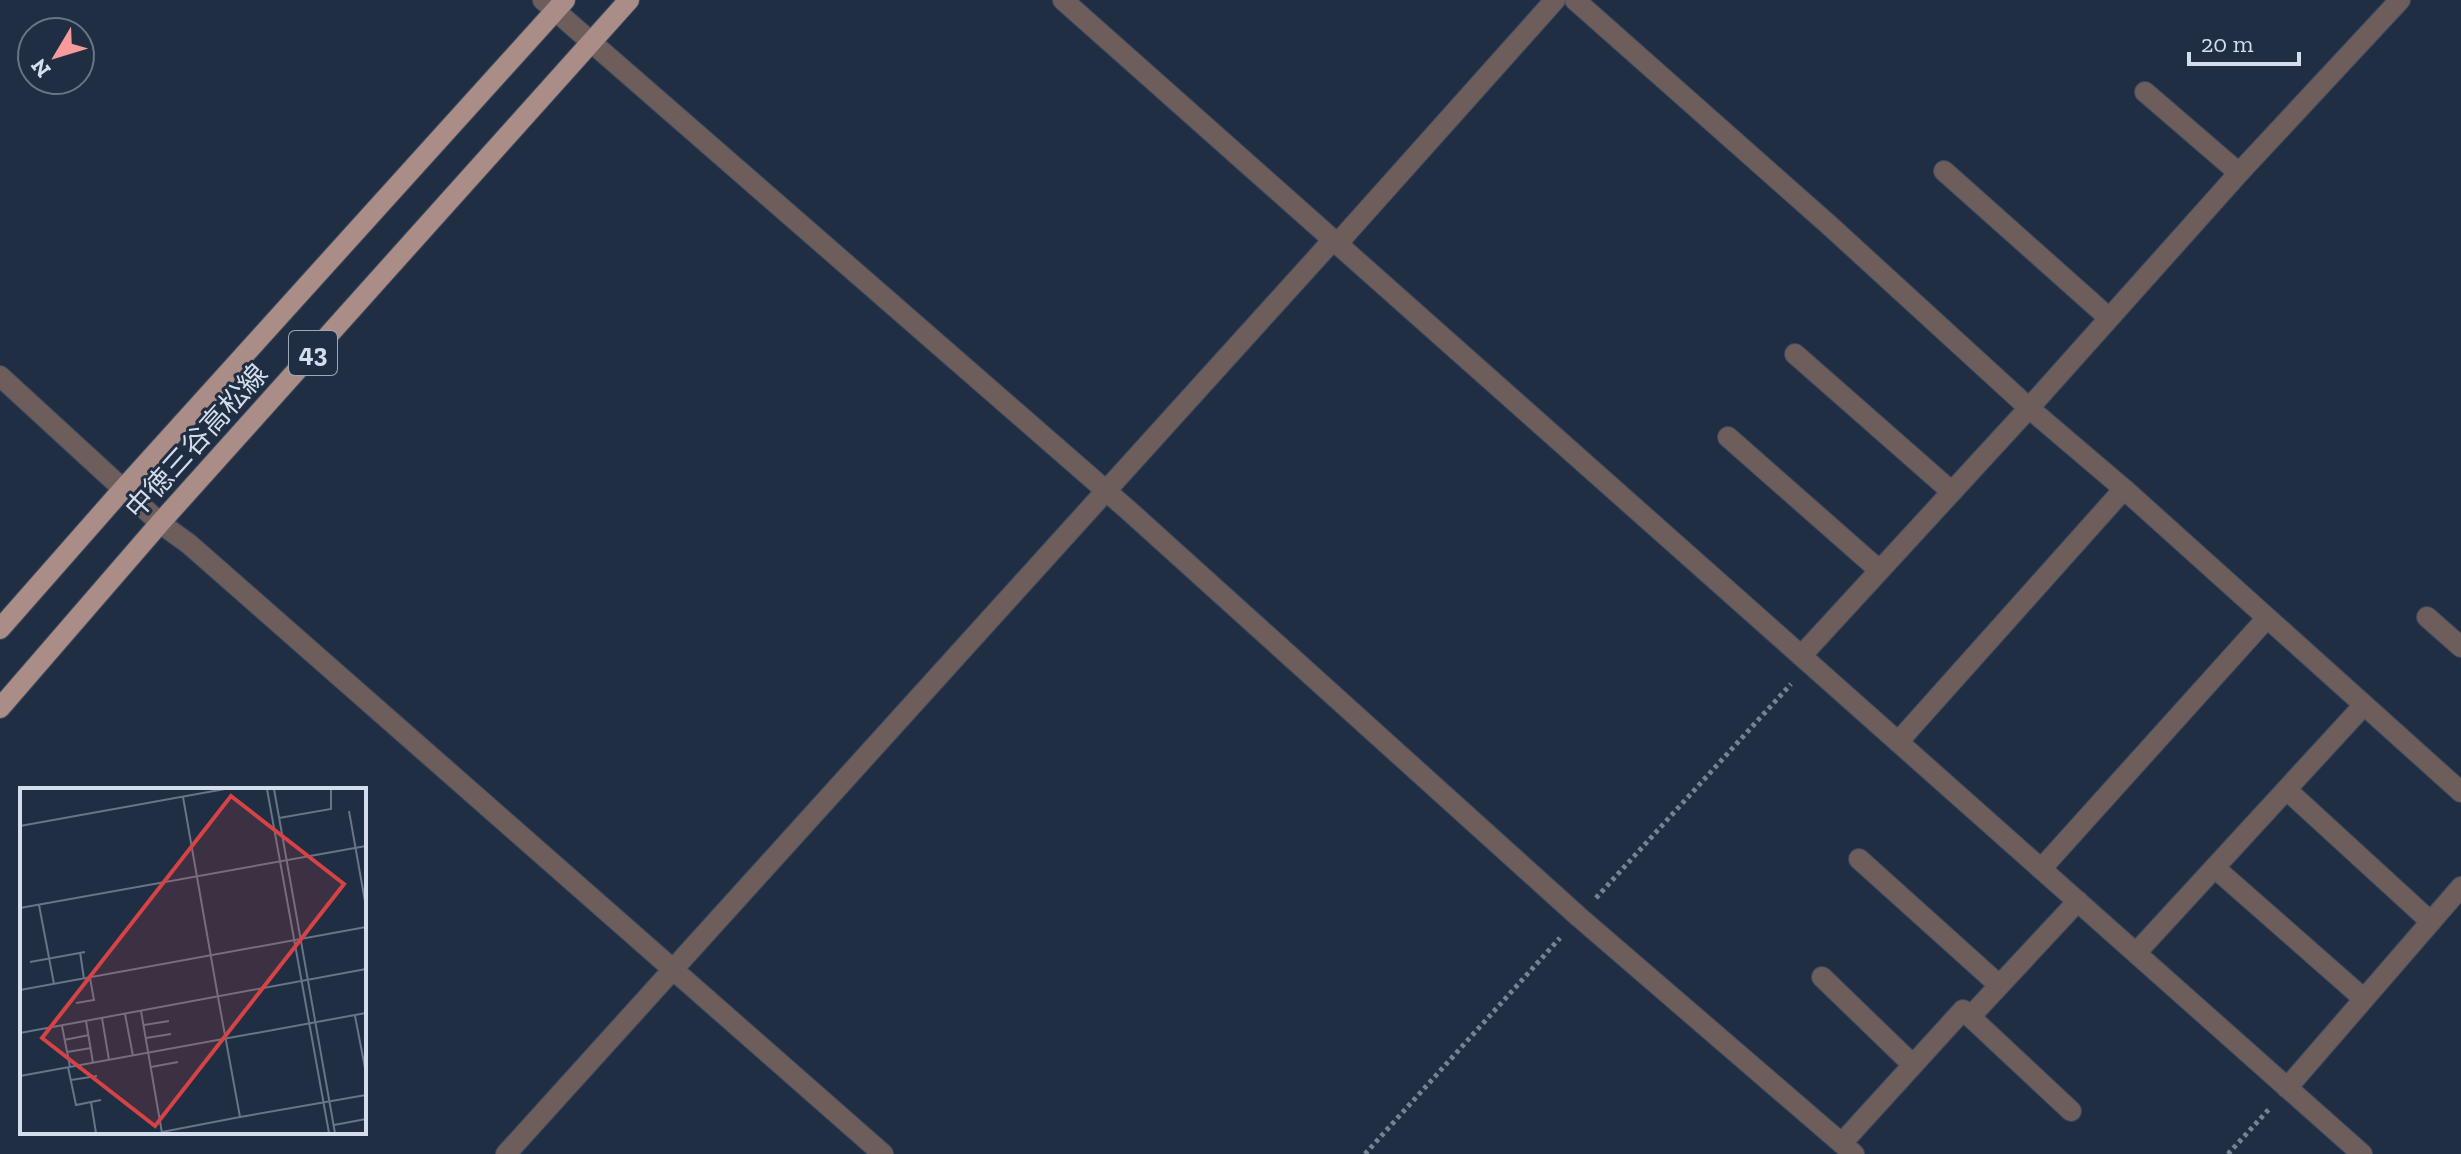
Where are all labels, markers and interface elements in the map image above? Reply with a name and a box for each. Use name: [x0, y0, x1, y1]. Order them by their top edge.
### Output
north arrow: [16, 16, 96, 96]
scale bar: [2189, 16, 2299, 66]
text: 20 m: [2201, 29, 2254, 58]
text: N: [25, 53, 56, 83]
road number: 43: [289, 331, 337, 375]
street label: 中徳三谷高松線: [119, 357, 274, 525]
inset map: [20, 788, 366, 1134]

